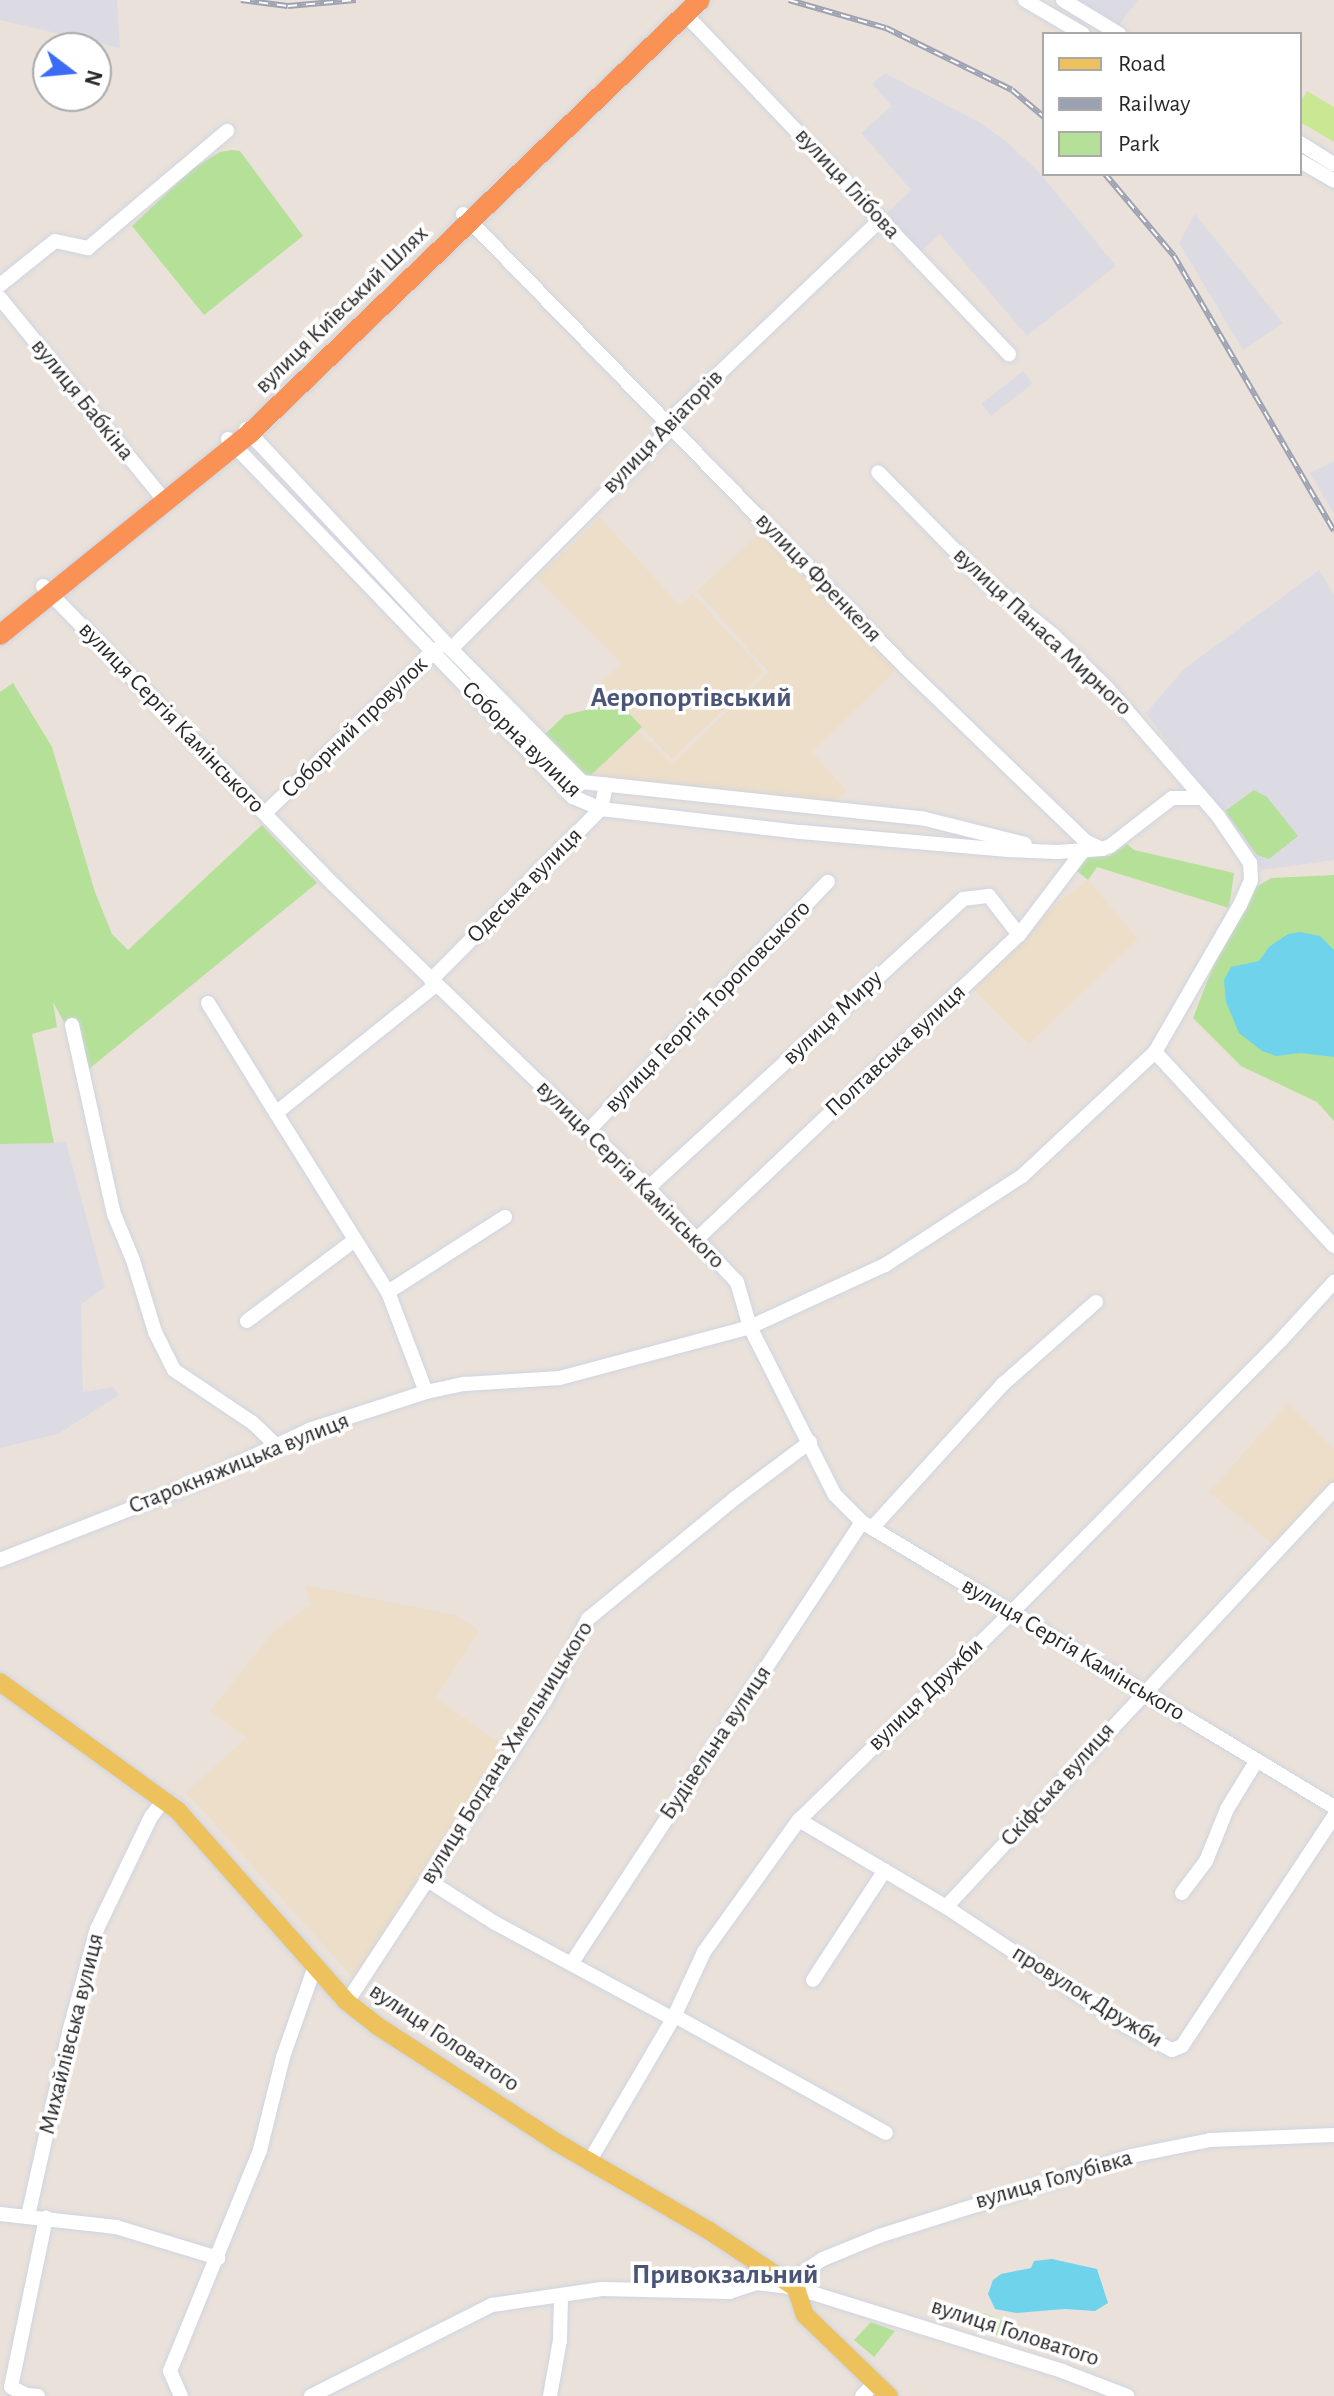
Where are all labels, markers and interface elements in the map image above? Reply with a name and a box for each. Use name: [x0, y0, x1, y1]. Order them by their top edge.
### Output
north arrow: [32, 32, 112, 112]
legend: [1042, 32, 1302, 176]
text: Road: [1118, 52, 1166, 76]
text: N: [80, 68, 106, 88]
text: Railway: [1118, 92, 1190, 116]
street label: вулиця Глібова: [788, 122, 906, 246]
text: Park: [1118, 132, 1159, 156]
street label: вулиця Київський Шлях: [249, 220, 435, 400]
street label: вулиця Бабкіна: [24, 333, 140, 467]
street label: вулиця Авіаторів: [596, 364, 730, 500]
street label: вулиця Френкеля: [749, 507, 887, 649]
street label: вулиця Панаса Мирного: [947, 542, 1137, 722]
street label: вулиця Сергія Камінського: [72, 616, 270, 820]
street label: Соборний провулок: [276, 651, 434, 805]
street label: Соборна вулиця: [455, 675, 587, 805]
district label: Аеропортівський: [590, 681, 792, 715]
street label: Одеська вулиця: [461, 822, 589, 950]
street label: вулиця Георгія Тороповського: [599, 895, 817, 1119]
street label: вулиця Миру: [777, 964, 889, 1072]
street label: Полтавська вулиця: [820, 979, 972, 1123]
street label: вулиця Сергія Камінського: [530, 1075, 730, 1275]
street label: Старокняжицька вулиця: [125, 1407, 353, 1521]
street label: вулиця Сергія Камінського: [956, 1572, 1190, 1728]
street label: вулиця Богдана Хмельницького: [414, 1616, 600, 1890]
street label: вулиця Дружби: [862, 1633, 990, 1757]
street label: Будівельна вулиця: [654, 1660, 778, 1826]
street label: Скіфська вулиця: [995, 1717, 1121, 1853]
street label: Михайлівська вулиця: [33, 1930, 111, 2138]
street label: провулок Дружби: [1006, 1939, 1168, 2055]
street label: вулиця Головатого: [363, 1977, 525, 2099]
street label: вулиця Голубівка: [972, 2144, 1136, 2216]
district label: Привокзальний: [632, 2258, 818, 2292]
street label: вулиця Головатого: [927, 2292, 1103, 2374]

